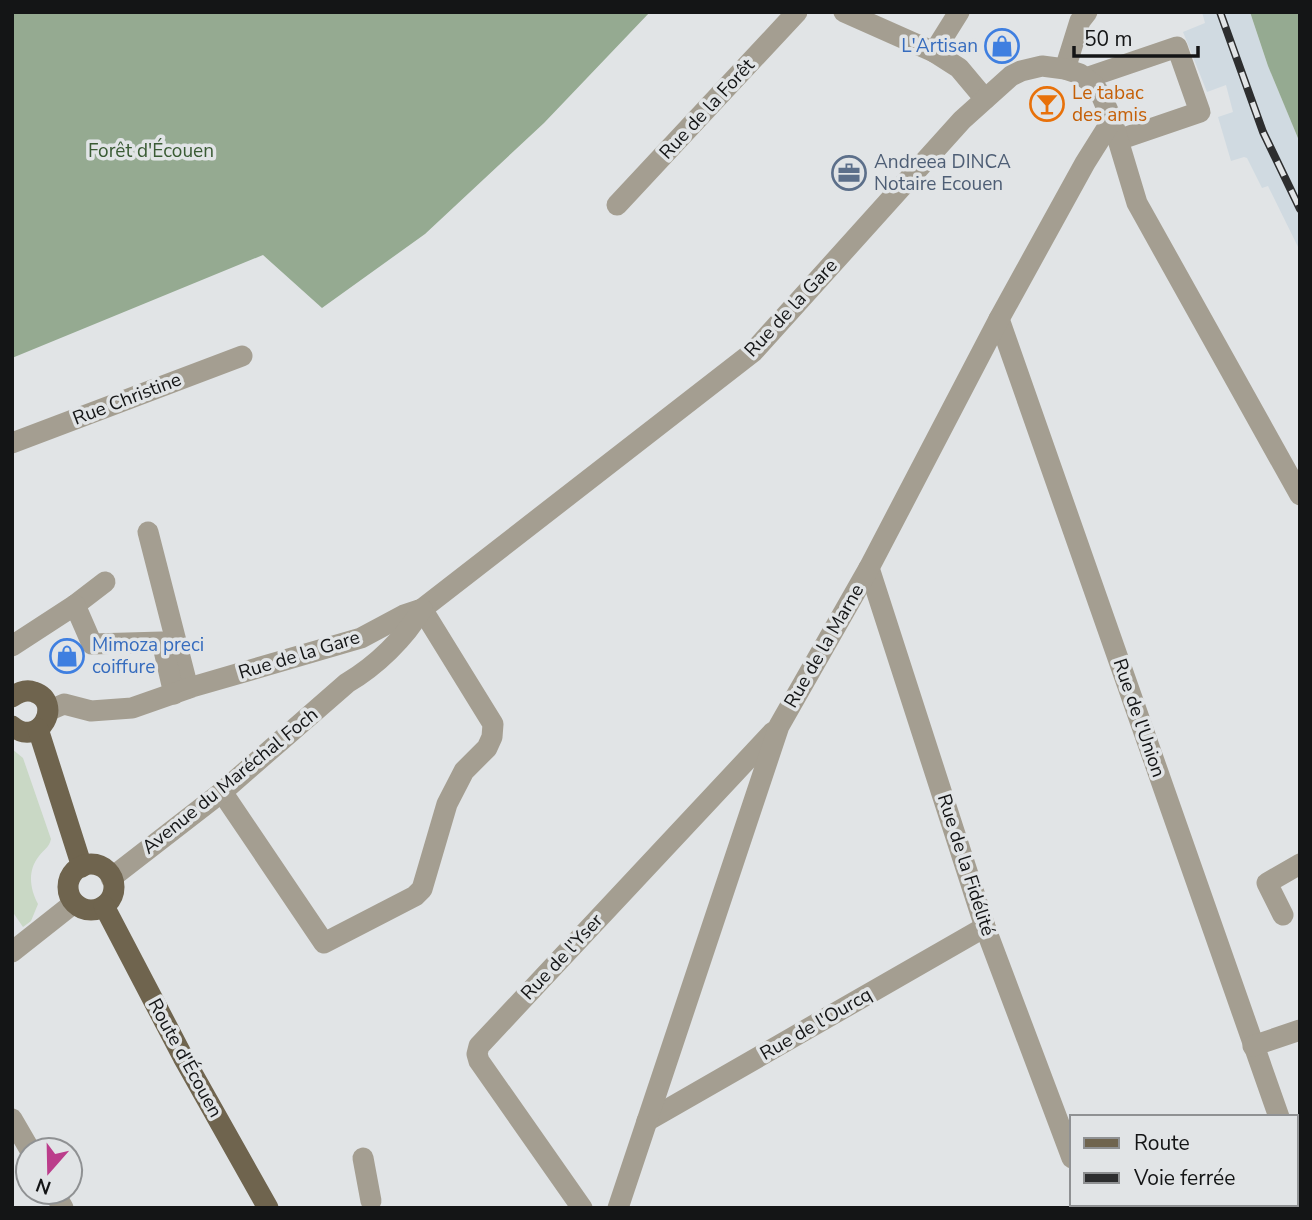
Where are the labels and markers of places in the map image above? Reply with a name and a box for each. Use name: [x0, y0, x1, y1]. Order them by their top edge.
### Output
shop icon: L'Artisan: [983, 27, 1021, 65]
place label: L'Artisan: [901, 33, 978, 59]
place label: Le tabac des amis: [1072, 80, 1147, 128]
bar icon: Le tabac des amis: [1028, 85, 1066, 123]
place label: Andreea DINCA Notaire Ecouen: [874, 149, 1011, 197]
office icon: Andreea DINCA Notaire Ecouen: [830, 154, 868, 192]
place label: Mimoza preci coiffure: [92, 632, 204, 680]
shop icon: Mimoza preci coiffure: [48, 637, 86, 675]

